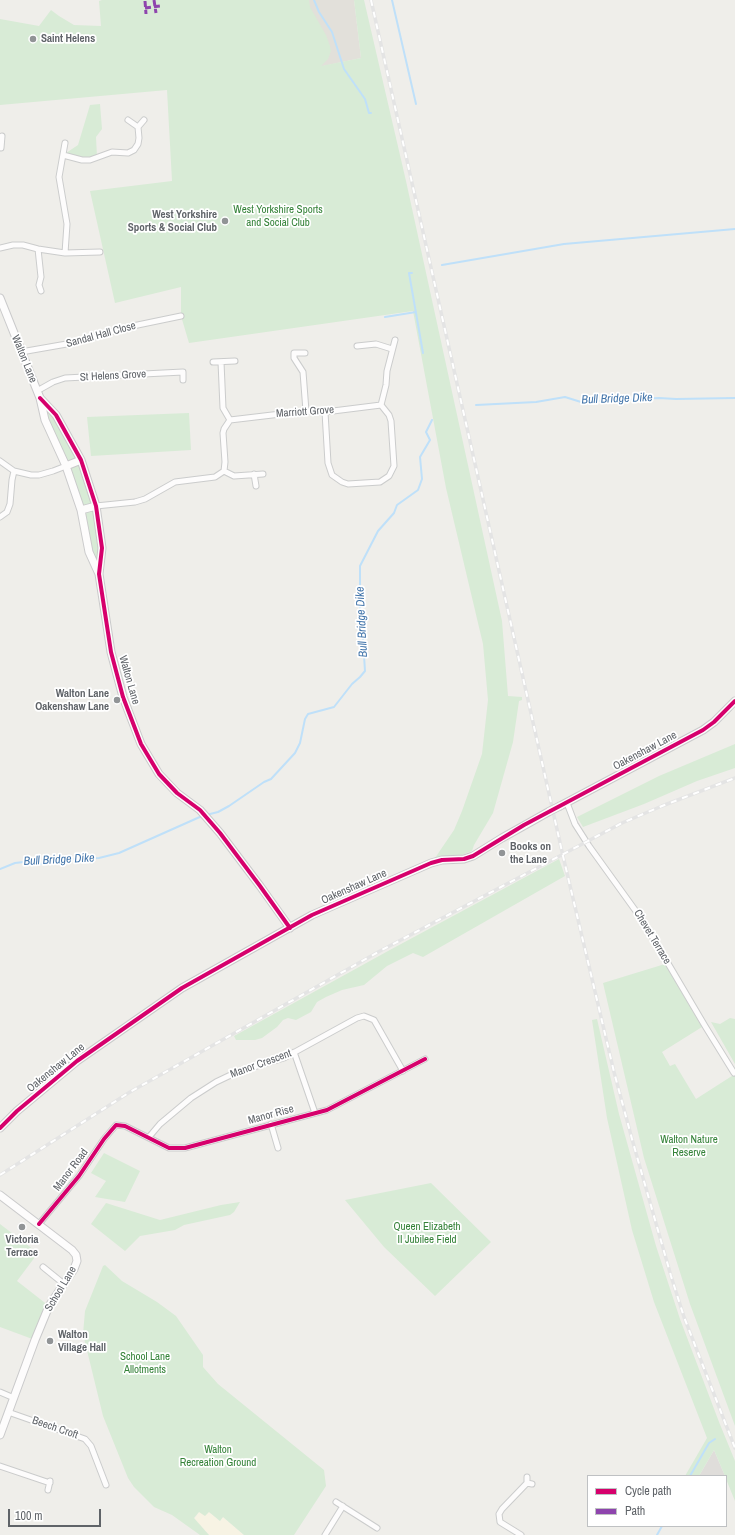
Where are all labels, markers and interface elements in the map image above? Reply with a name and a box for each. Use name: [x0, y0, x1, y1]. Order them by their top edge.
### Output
place label: Saint Helens: [41, 32, 95, 46]
marker: Saint Helens: [28, 34, 38, 44]
park label: West Yorkshire Sports and Social Club: [233, 203, 323, 229]
place label: West Yorkshire Sports & Social Club: [128, 208, 217, 234]
marker: West Yorkshire Sports & Social Club: [220, 216, 230, 226]
street label: Sandal Hall Close: [65, 319, 137, 351]
street label: Walton Lane: [8, 333, 40, 385]
street label: St Helens Grove: [80, 368, 146, 384]
water label: Bull Bridge Dike: [581, 391, 653, 407]
street label: Marriott Grove: [276, 403, 334, 421]
water label: Bull Bridge Dike: [353, 586, 371, 658]
street label: Walton Lane: [116, 654, 142, 706]
place label: Walton Lane Oakenshaw Lane: [35, 687, 109, 713]
marker: Walton Lane Oakenshaw Lane: [112, 695, 122, 705]
street label: Oakenshaw Lane: [611, 729, 679, 773]
place label: Books on the Lane: [510, 840, 551, 866]
marker: Books on the Lane: [497, 848, 507, 858]
water label: Bull Bridge Dike: [23, 851, 95, 869]
street label: Oakenshaw Lane: [319, 867, 389, 907]
street label: Chevet Terrace: [631, 907, 673, 967]
street label: Oakenshaw Lane: [25, 1041, 87, 1095]
street label: Manor Crescent: [229, 1047, 293, 1081]
street label: Manor Rise: [247, 1103, 295, 1127]
park label: Walton Nature Reserve: [660, 1133, 718, 1159]
street label: Manor Road: [51, 1146, 91, 1194]
park label: Queen Elizabeth II Jubilee Field: [393, 1220, 461, 1246]
marker: Victoria Terrace: [17, 1222, 27, 1232]
place label: Victoria Terrace: [6, 1233, 38, 1259]
street label: School Lane: [42, 1264, 80, 1314]
place label: Walton Village Hall: [58, 1328, 106, 1354]
marker: Walton Village Hall: [45, 1336, 55, 1346]
park label: School Lane Allotments: [120, 1350, 170, 1376]
street label: Beech Croft: [30, 1414, 80, 1442]
park label: Walton Recreation Ground: [180, 1443, 256, 1469]
legend: [587, 1475, 727, 1527]
text: Cycle path: [625, 1483, 672, 1499]
scale bar: [10, 1501, 103, 1527]
text: Path: [625, 1503, 645, 1519]
text: 100 m: [15, 1508, 42, 1524]

